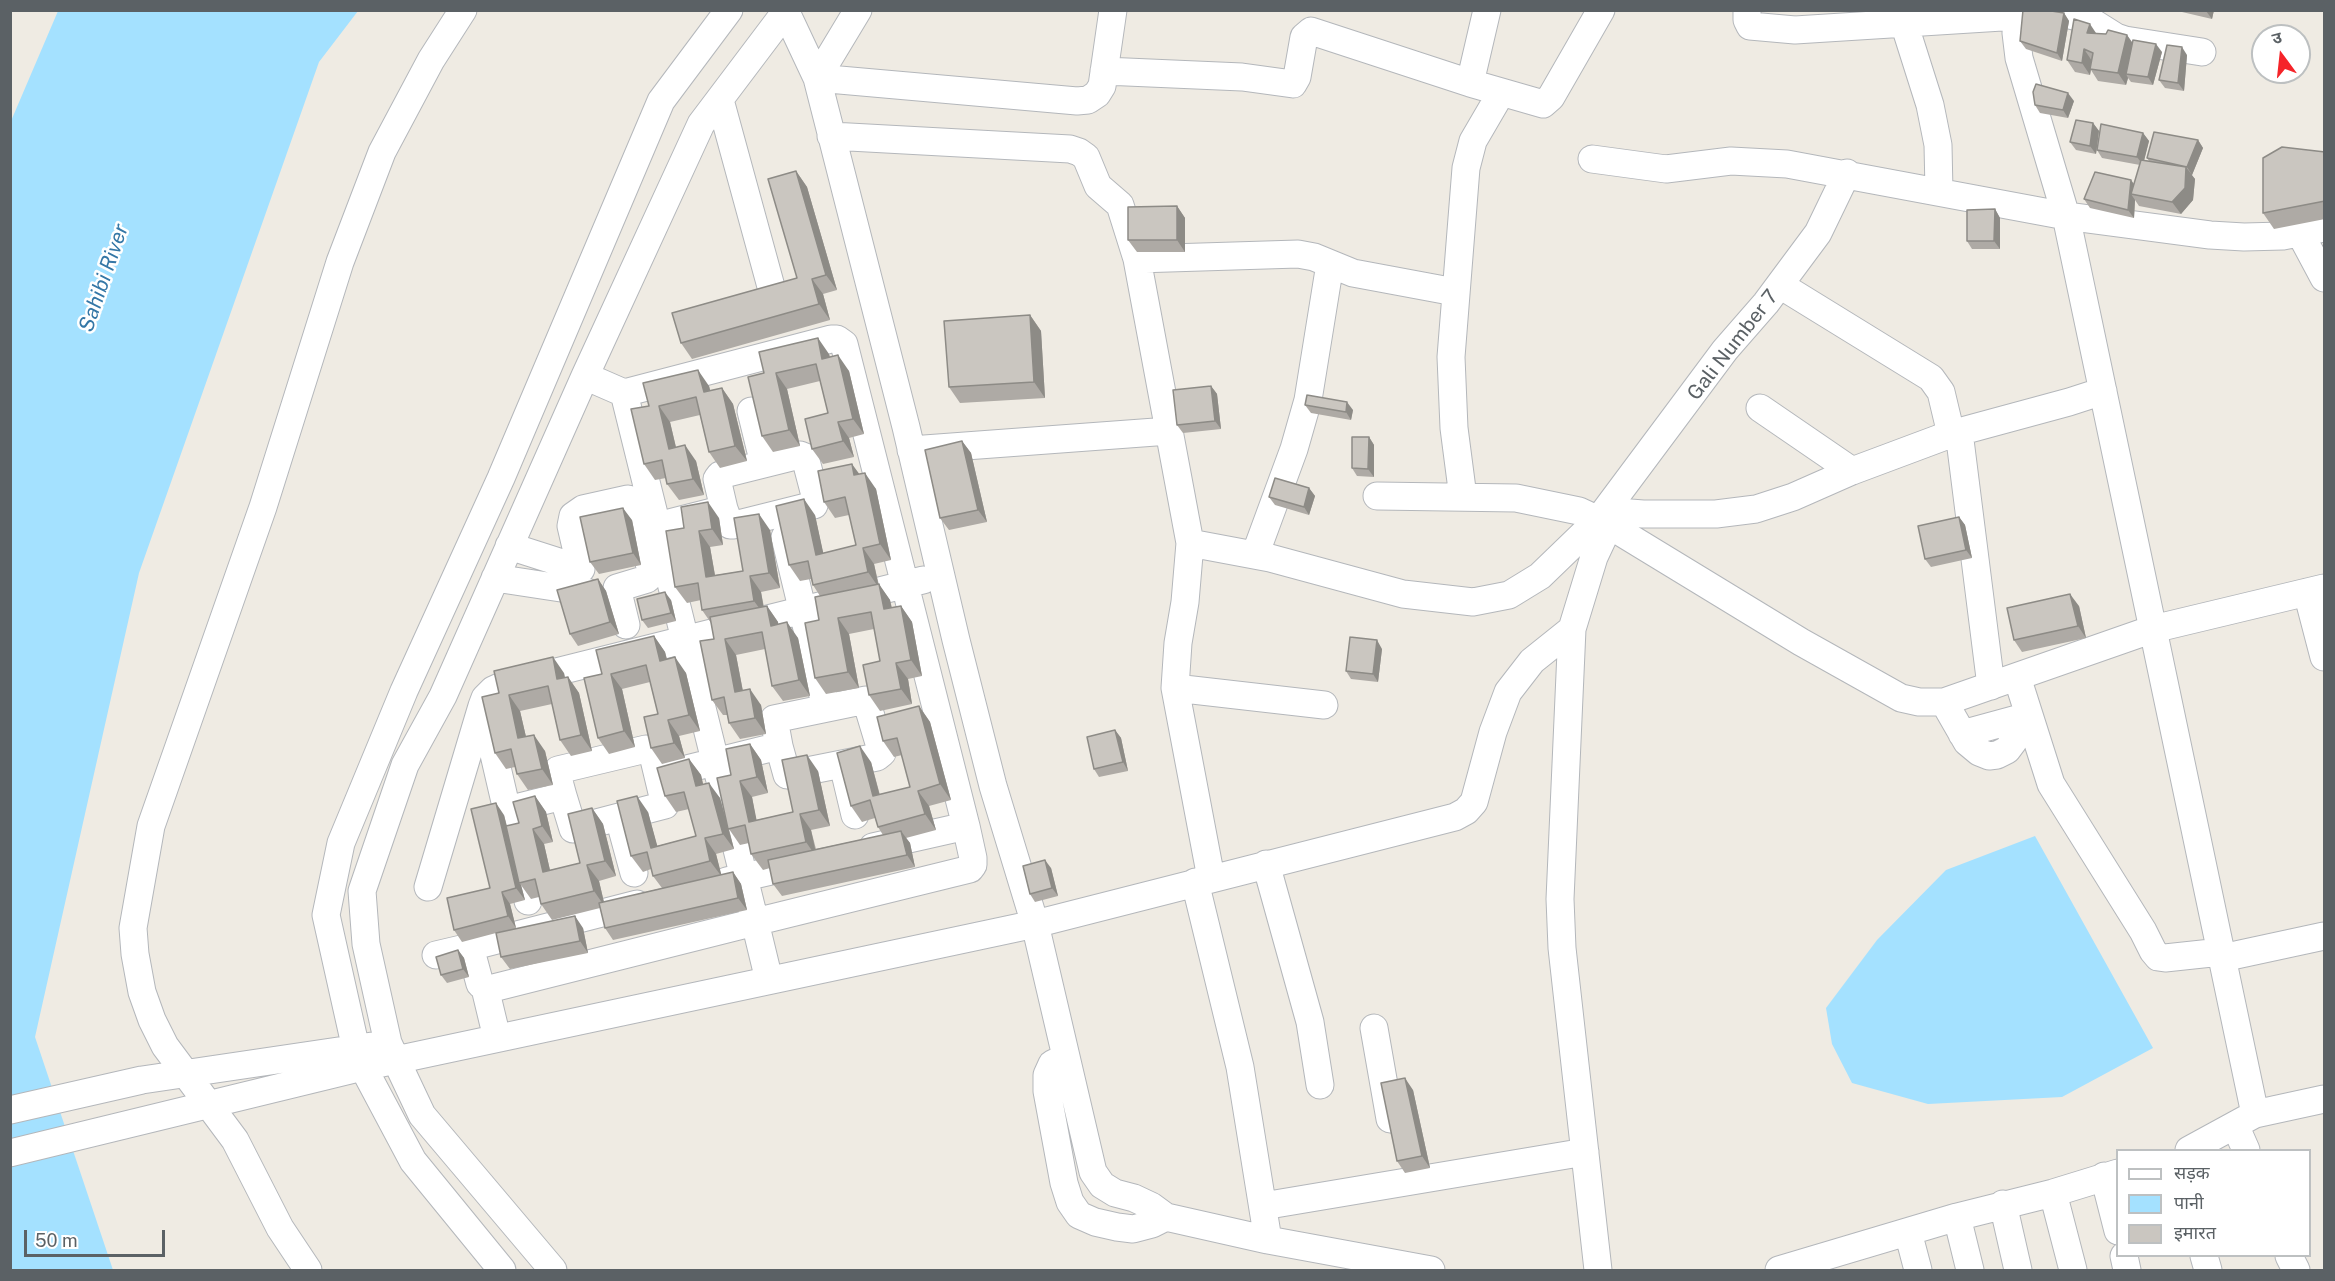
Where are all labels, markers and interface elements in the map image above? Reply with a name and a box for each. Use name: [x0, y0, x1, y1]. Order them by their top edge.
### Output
north arrow: [2251, 24, 2311, 84]
text: उ: [2270, 28, 2284, 48]
water label: Sahibi River: [74, 221, 134, 335]
street label: Gali Number 7: [1682, 285, 1784, 405]
legend: [2116, 1149, 2311, 1257]
text: सड़क: [2174, 1162, 2210, 1183]
text: पानी: [2174, 1192, 2204, 1213]
scale bar: [27, 1218, 168, 1256]
text: इमारत: [2174, 1222, 2216, 1243]
text: 50 m: [35, 1230, 78, 1251]

